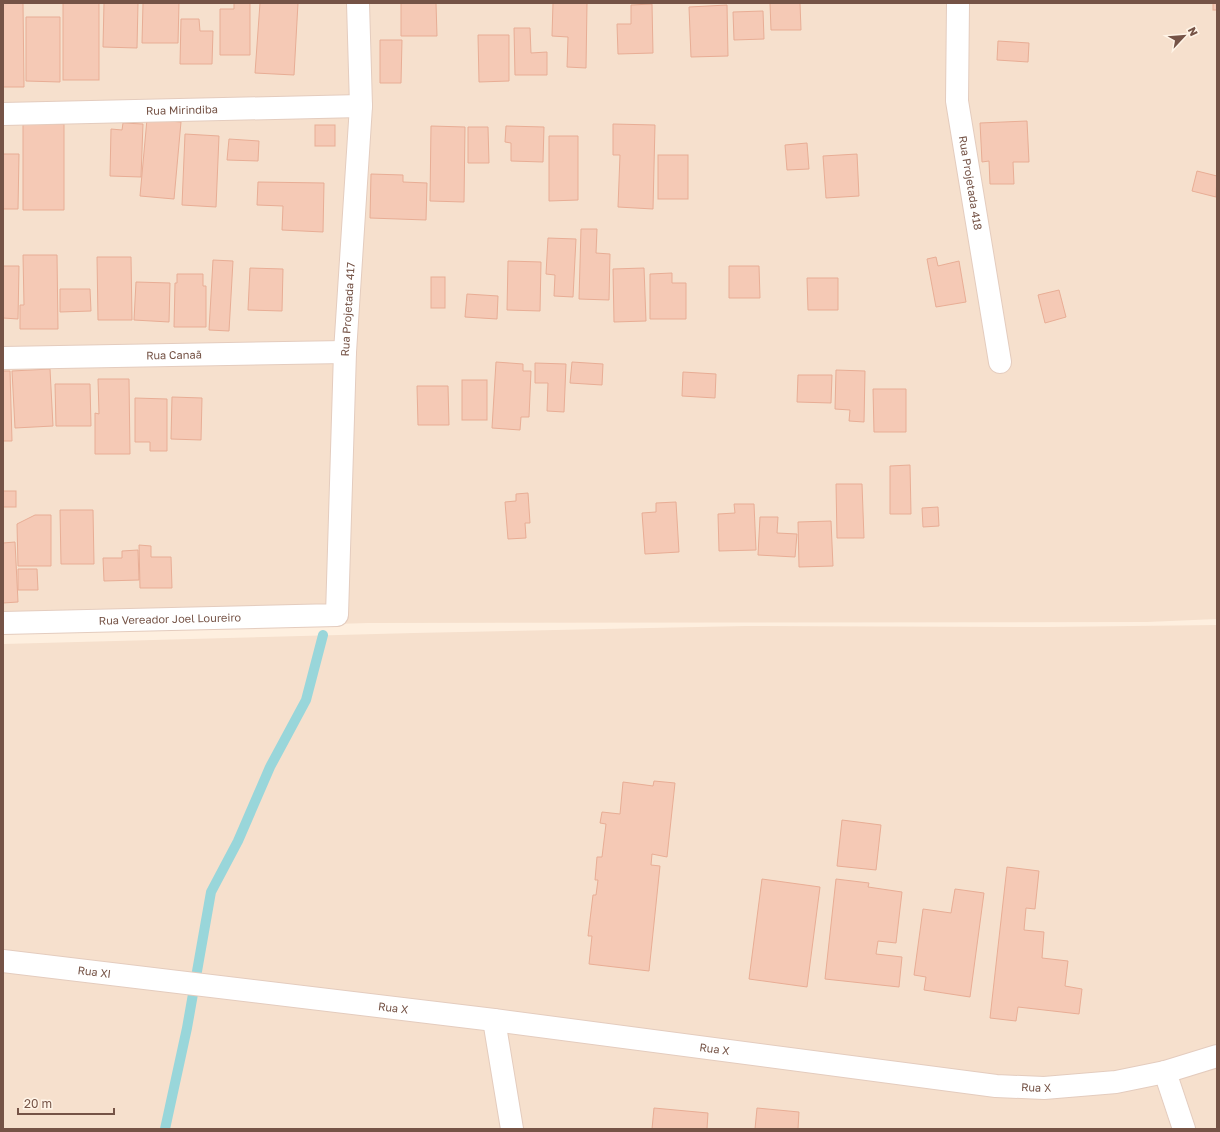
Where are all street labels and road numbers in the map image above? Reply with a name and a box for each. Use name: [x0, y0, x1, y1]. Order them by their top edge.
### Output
street label: Rua Mirindiba: [146, 102, 218, 117]
street label: Rua Projetada 418: [957, 135, 985, 231]
street label: Rua Projetada 417: [338, 262, 357, 357]
street label: Rua Canaã: [146, 348, 202, 361]
street label: Rua Vereador Joel Loureiro: [99, 610, 242, 627]
street label: Rua XI: [77, 963, 112, 980]
street label: Rua X: [378, 999, 409, 1016]
street label: Rua X: [699, 1040, 730, 1057]
street label: Rua X: [1021, 1080, 1052, 1094]

